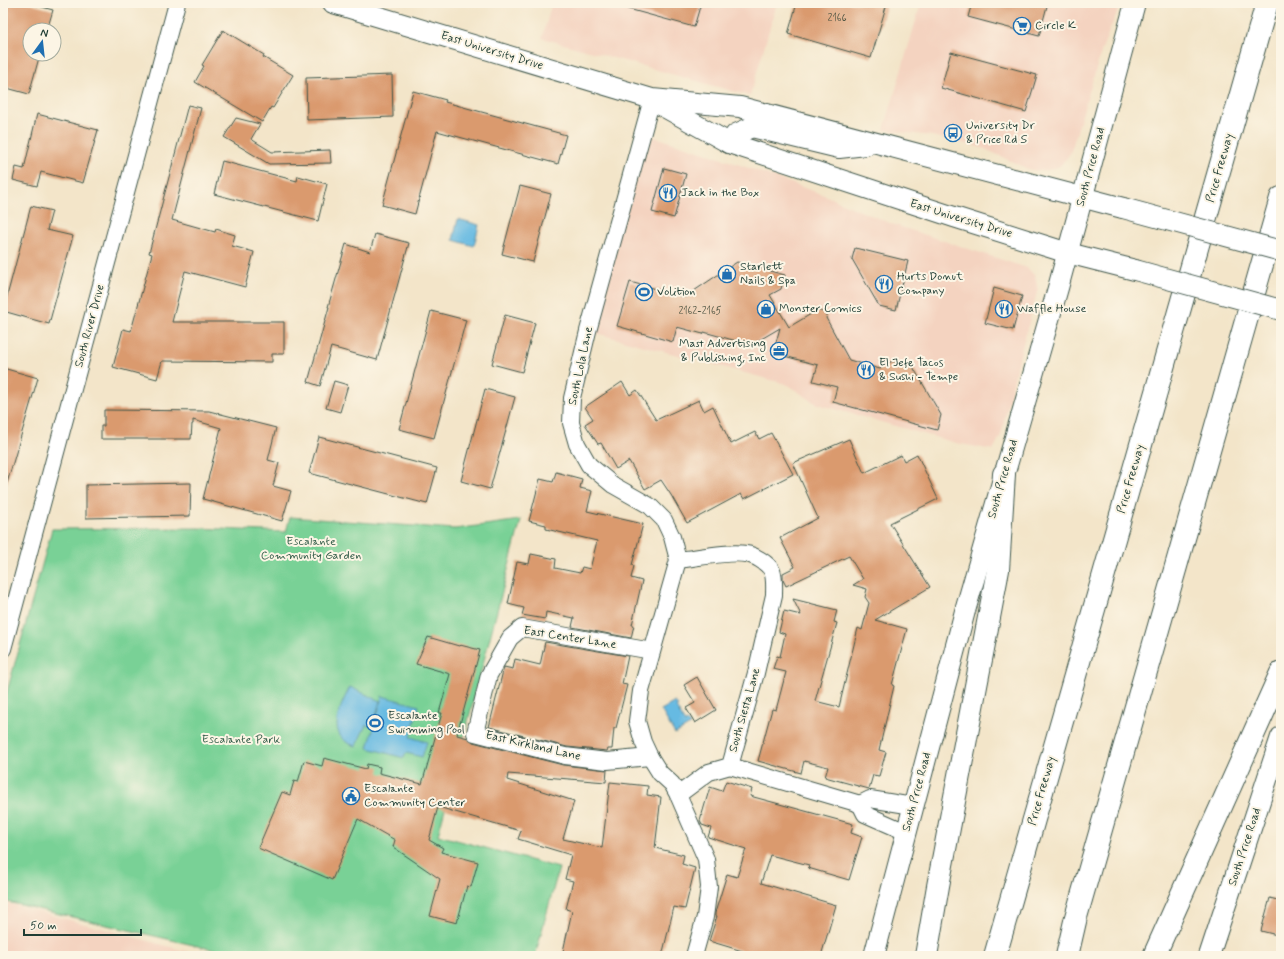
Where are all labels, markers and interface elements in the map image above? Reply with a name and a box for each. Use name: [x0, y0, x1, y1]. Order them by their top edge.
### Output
house number: 2166: [827, 12, 847, 25]
supermarket icon: Circle K: [1012, 16, 1032, 36]
place label: Circle K: [1035, 18, 1076, 34]
north arrow: [22, 22, 62, 62]
text: N: [39, 26, 50, 41]
street label: East University Drive: [439, 28, 545, 74]
place label: University Dr & Price Rd S: [966, 118, 1035, 148]
bus stop icon: University Dr & Price Rd S: [943, 123, 963, 143]
street label: South Price Road: [1073, 126, 1109, 208]
street label: Price Freeway: [1202, 131, 1238, 204]
restaurant icon: Jack in the Box: [658, 183, 678, 203]
place label: Jack in the Box: [681, 185, 759, 201]
street label: East University Drive: [908, 196, 1014, 242]
place label: Starlett Nails & Spa: [740, 259, 796, 289]
shop icon: Starlett Nails & Spa: [717, 264, 737, 284]
place label: Hurts Donut Company: [897, 269, 963, 299]
restaurant icon: Hurts Donut Company: [874, 274, 894, 294]
sports icon: Volition: [634, 282, 654, 302]
street label: South River Drive: [71, 283, 109, 369]
place label: Volition: [657, 284, 695, 300]
shop icon: Monster Comics: [756, 299, 776, 319]
restaurant icon: Waffle House: [994, 299, 1014, 319]
place label: Monster Comics: [779, 301, 862, 317]
place label: Waffle House: [1017, 301, 1087, 317]
house number: 2162-2165: [678, 305, 722, 318]
street label: South Lola Lane: [565, 325, 597, 407]
place label: Mast Advertising & Publishing, Inc: [679, 336, 766, 367]
office icon: Mast Advertising & Publishing, Inc: [769, 341, 789, 361]
place label: El Jefe Tacos & Sushi - Tempe: [879, 355, 958, 385]
restaurant icon: El Jefe Tacos & Sushi - Tempe: [856, 360, 876, 380]
street label: South Price Road: [984, 438, 1022, 520]
street label: Price Freeway: [1113, 442, 1149, 515]
park label: Escalante Community Garden: [261, 534, 361, 564]
street label: East Center Lane: [523, 623, 618, 653]
street label: South Siesta Lane: [725, 666, 765, 754]
place label: Escalante Swimming Pool: [388, 708, 465, 738]
sports icon: Escalante Swimming Pool: [365, 713, 385, 733]
street label: East Kirkland Lane: [484, 727, 582, 765]
park label: Escalante Park: [202, 732, 280, 748]
street label: South Price Road: [899, 751, 935, 833]
street label: Price Freeway: [1024, 754, 1060, 827]
place label: Escalante Community Center: [364, 781, 466, 811]
public building icon: Escalante Community Center: [341, 786, 361, 806]
street label: South Price Road: [1225, 806, 1265, 888]
scale bar: [24, 911, 141, 937]
text: 50 m: [30, 918, 57, 934]

